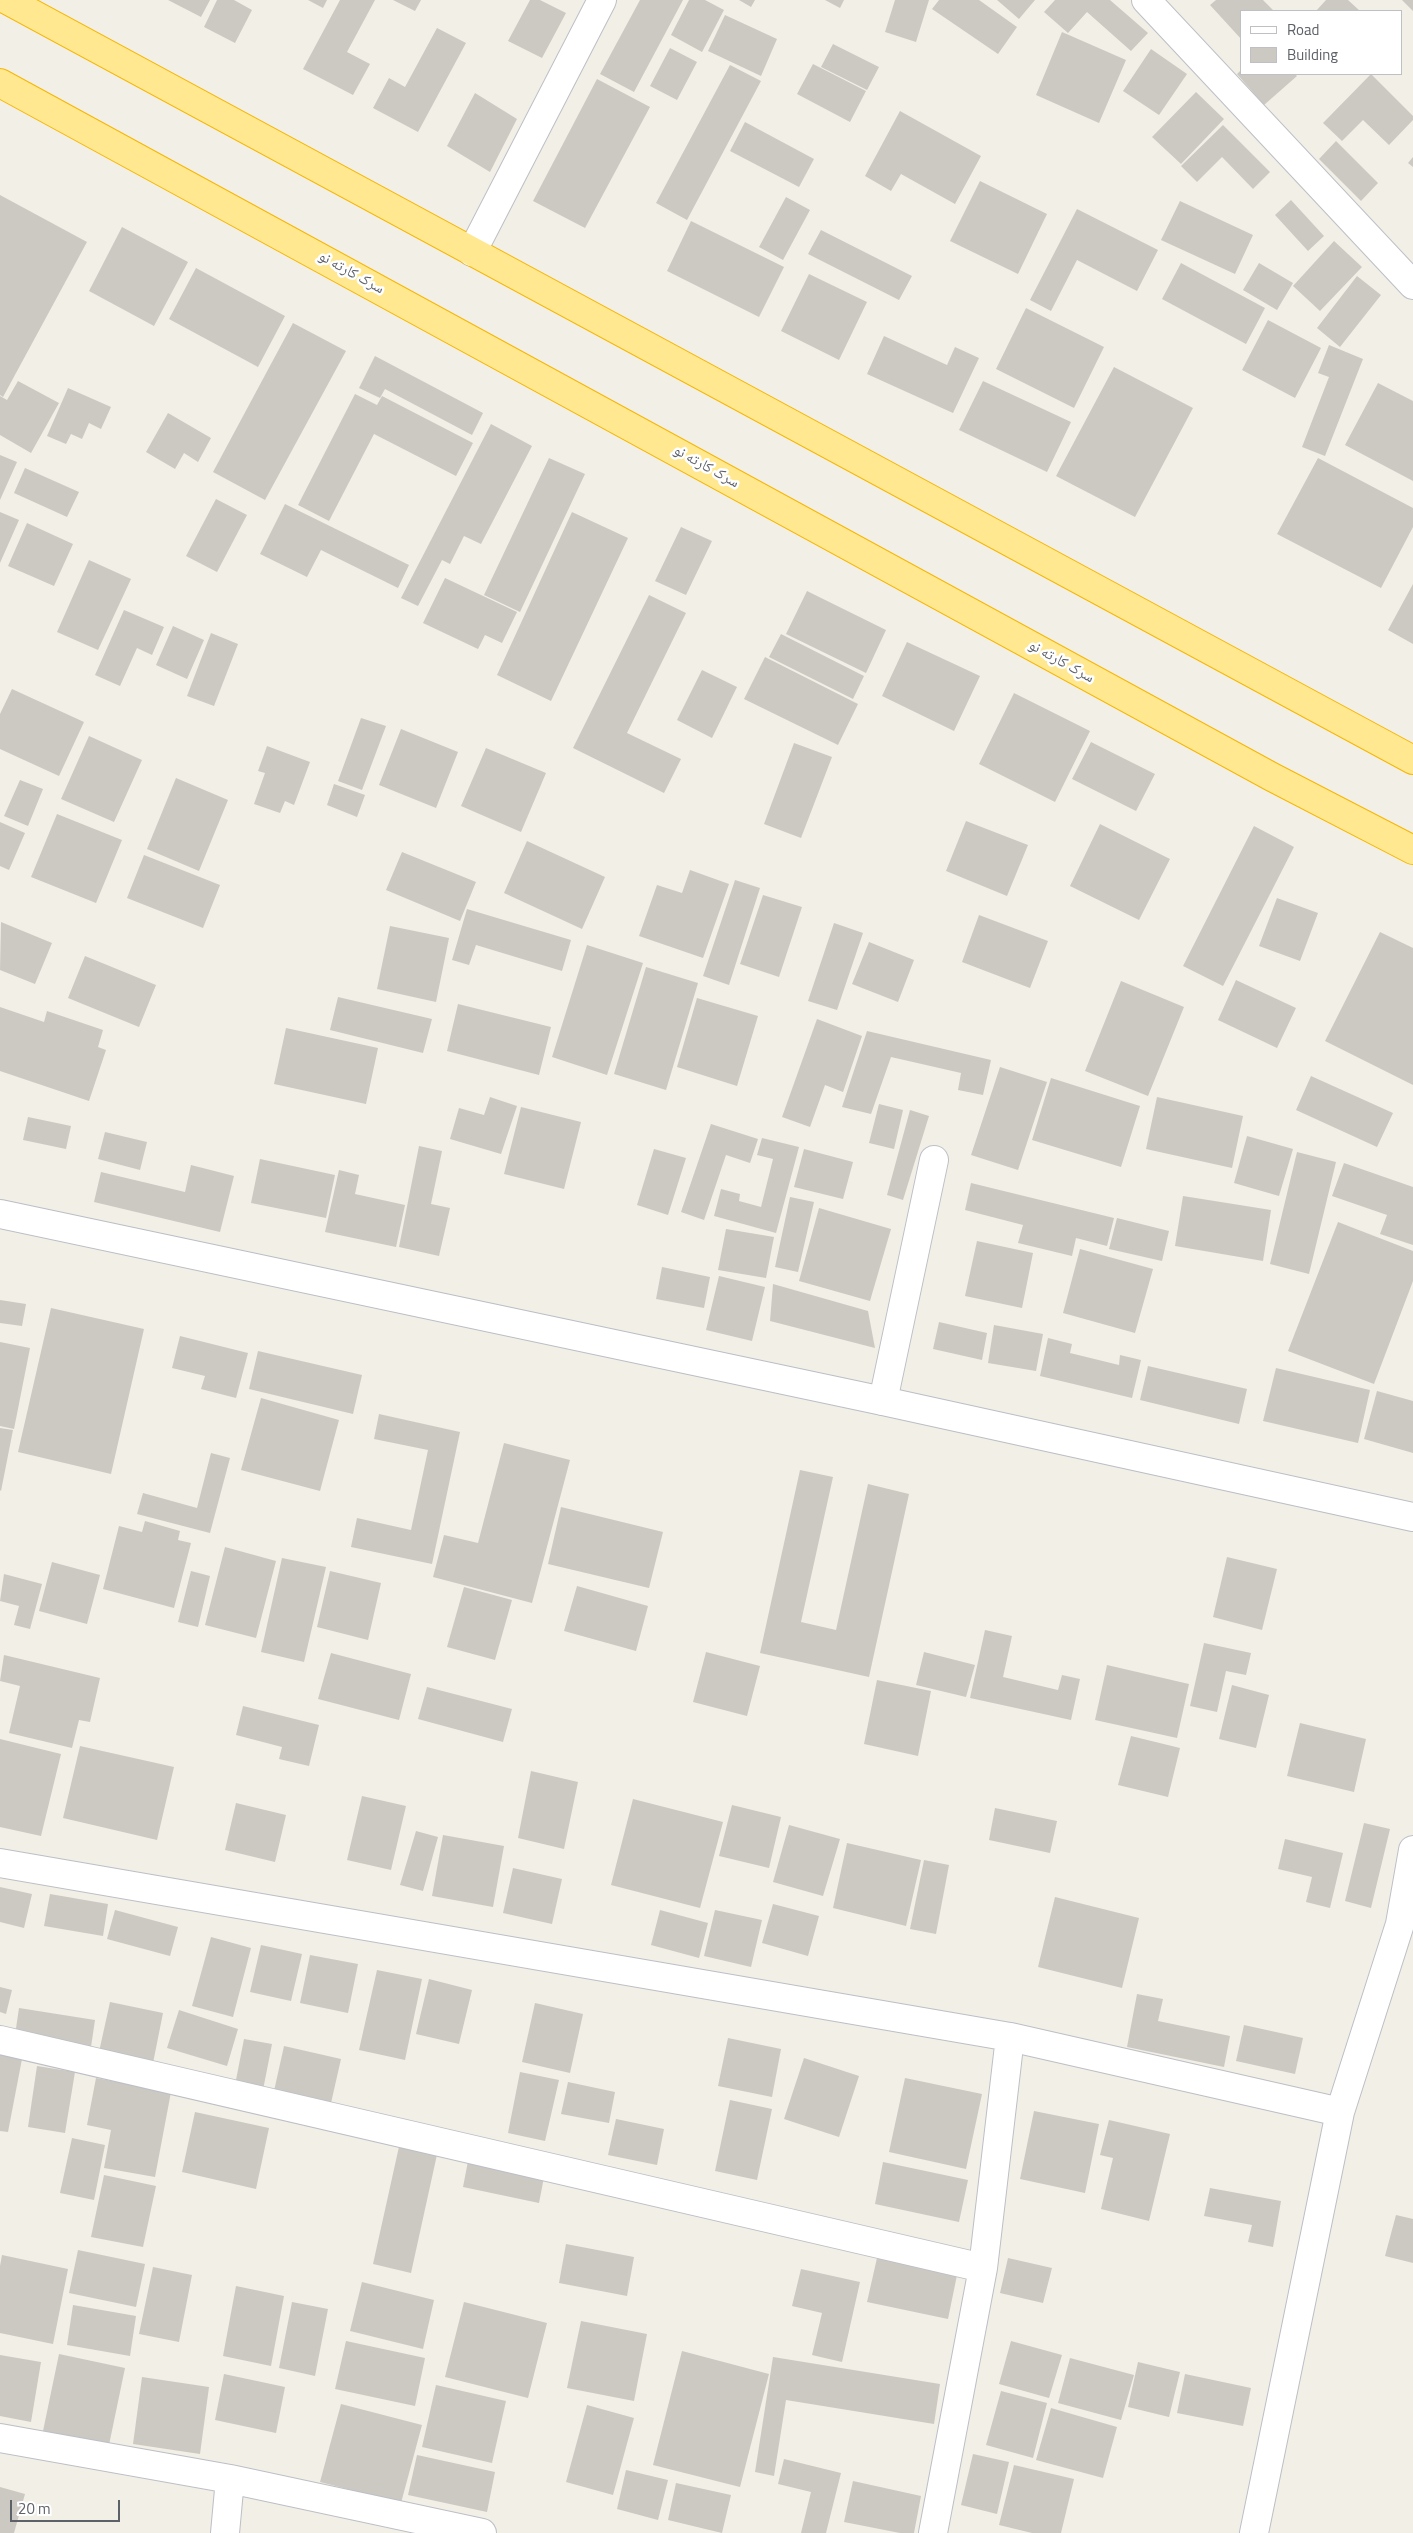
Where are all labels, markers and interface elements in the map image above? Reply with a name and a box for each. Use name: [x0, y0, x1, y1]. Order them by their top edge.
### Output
legend: [1240, 10, 1403, 75]
text: Road: [1287, 18, 1319, 41]
text: Building: [1287, 43, 1338, 66]
street label: سرک کارته نو: [315, 248, 387, 298]
street label: سرک کارته نو: [670, 442, 742, 492]
street label: سرک کارته نو: [1025, 637, 1097, 687]
scale bar: [12, 2490, 122, 2522]
text: 20 m: [18, 2497, 51, 2520]

